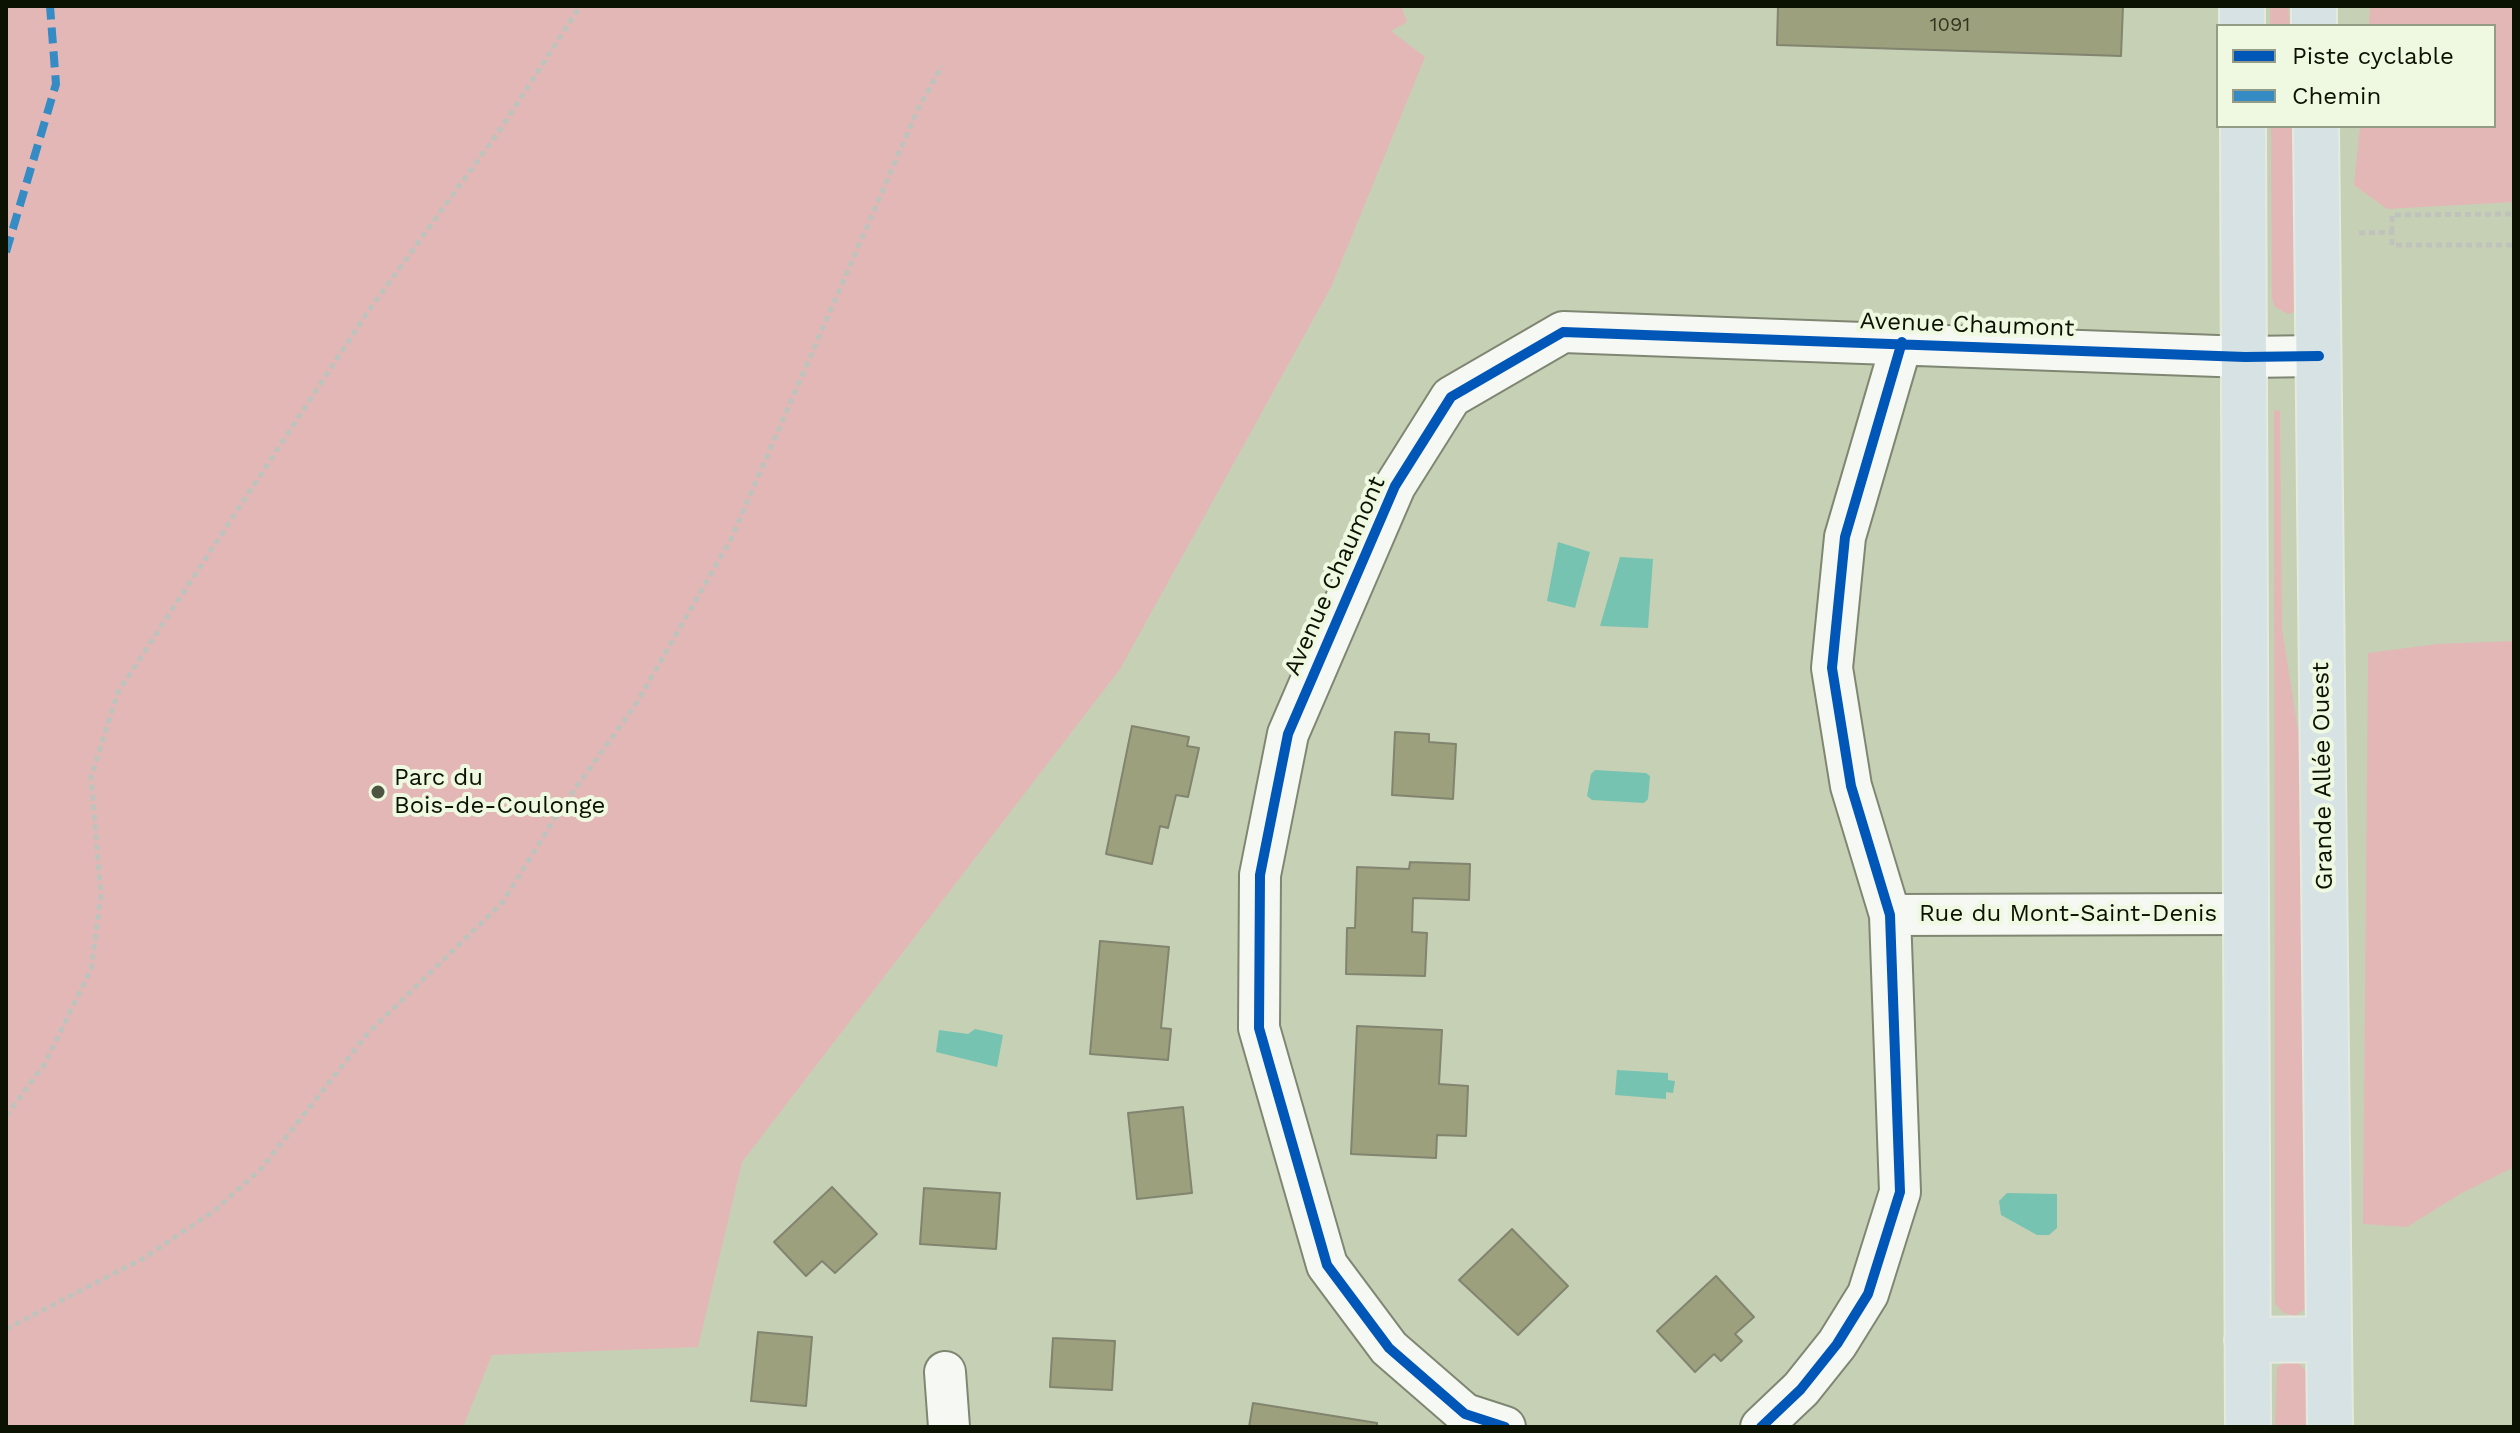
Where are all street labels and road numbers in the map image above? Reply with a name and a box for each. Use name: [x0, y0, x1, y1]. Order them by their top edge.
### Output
street label: Avenue Chaumont: [1859, 307, 2075, 343]
street label: Avenue Chaumont: [1278, 472, 1392, 680]
street label: Grande Allée Ouest: [2307, 662, 2339, 890]
street label: Rue du Mont-Saint-Denis: [1919, 900, 2217, 928]

